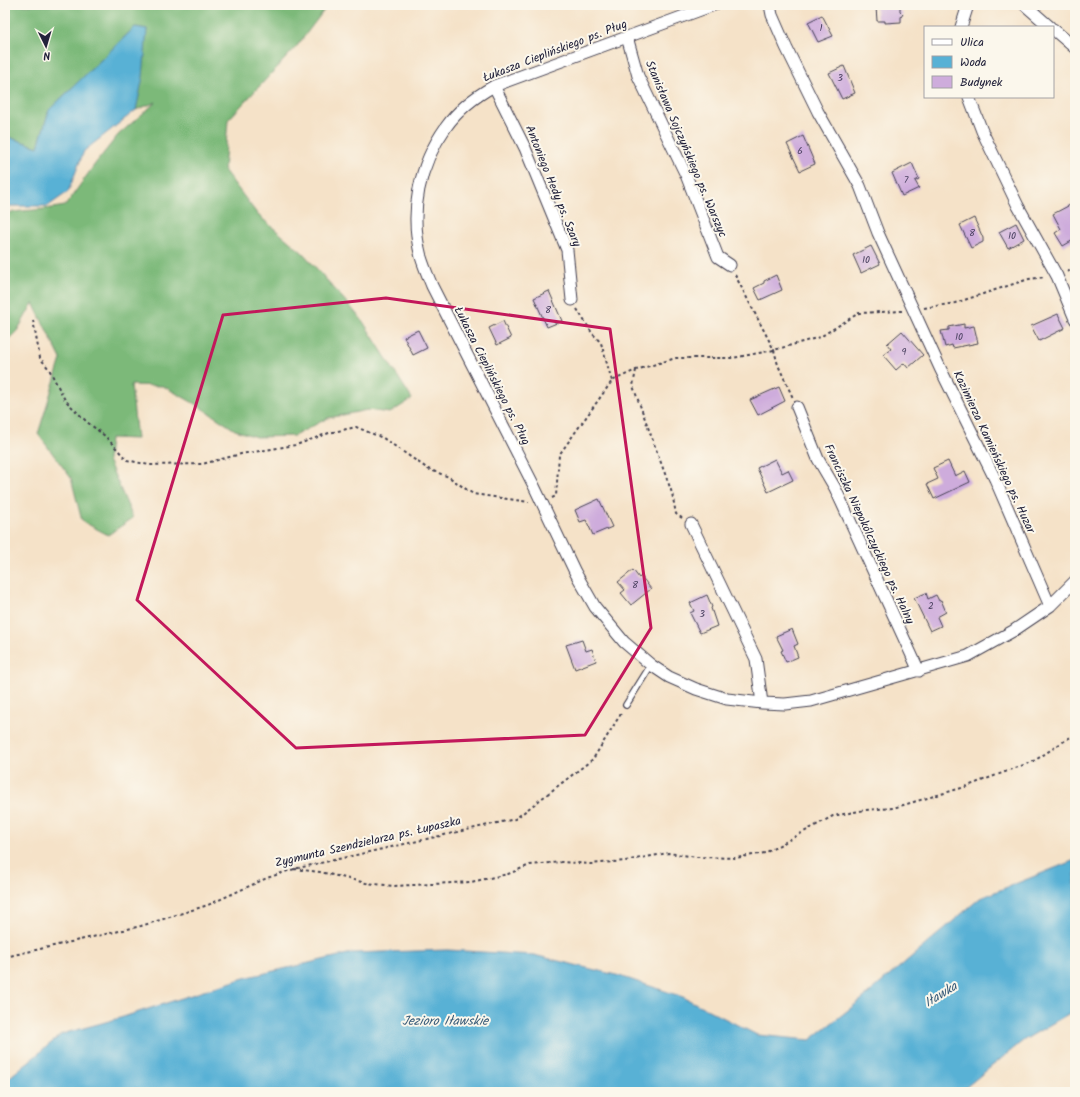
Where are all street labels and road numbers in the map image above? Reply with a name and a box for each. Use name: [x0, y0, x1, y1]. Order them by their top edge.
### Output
street label: Łukasza Cieplińskiego ps. Pług: [480, 15, 630, 87]
street label: Stanisława Sojczyńskiego ps. Warszyc: [640, 57, 732, 241]
street label: Antoniego Hedy ps. Szary: [520, 122, 586, 250]
street label: Łukasza Cieplińskiego ps. Pług: [449, 303, 535, 449]
street label: Kazimierza Kamieńskiego ps. Huzar: [948, 368, 1041, 537]
street label: Franciszka Niepokólczyckiego ps. Halny: [819, 441, 919, 628]
street label: Zygmunta Szendzielarza ps. Łupaszka: [273, 811, 463, 873]

